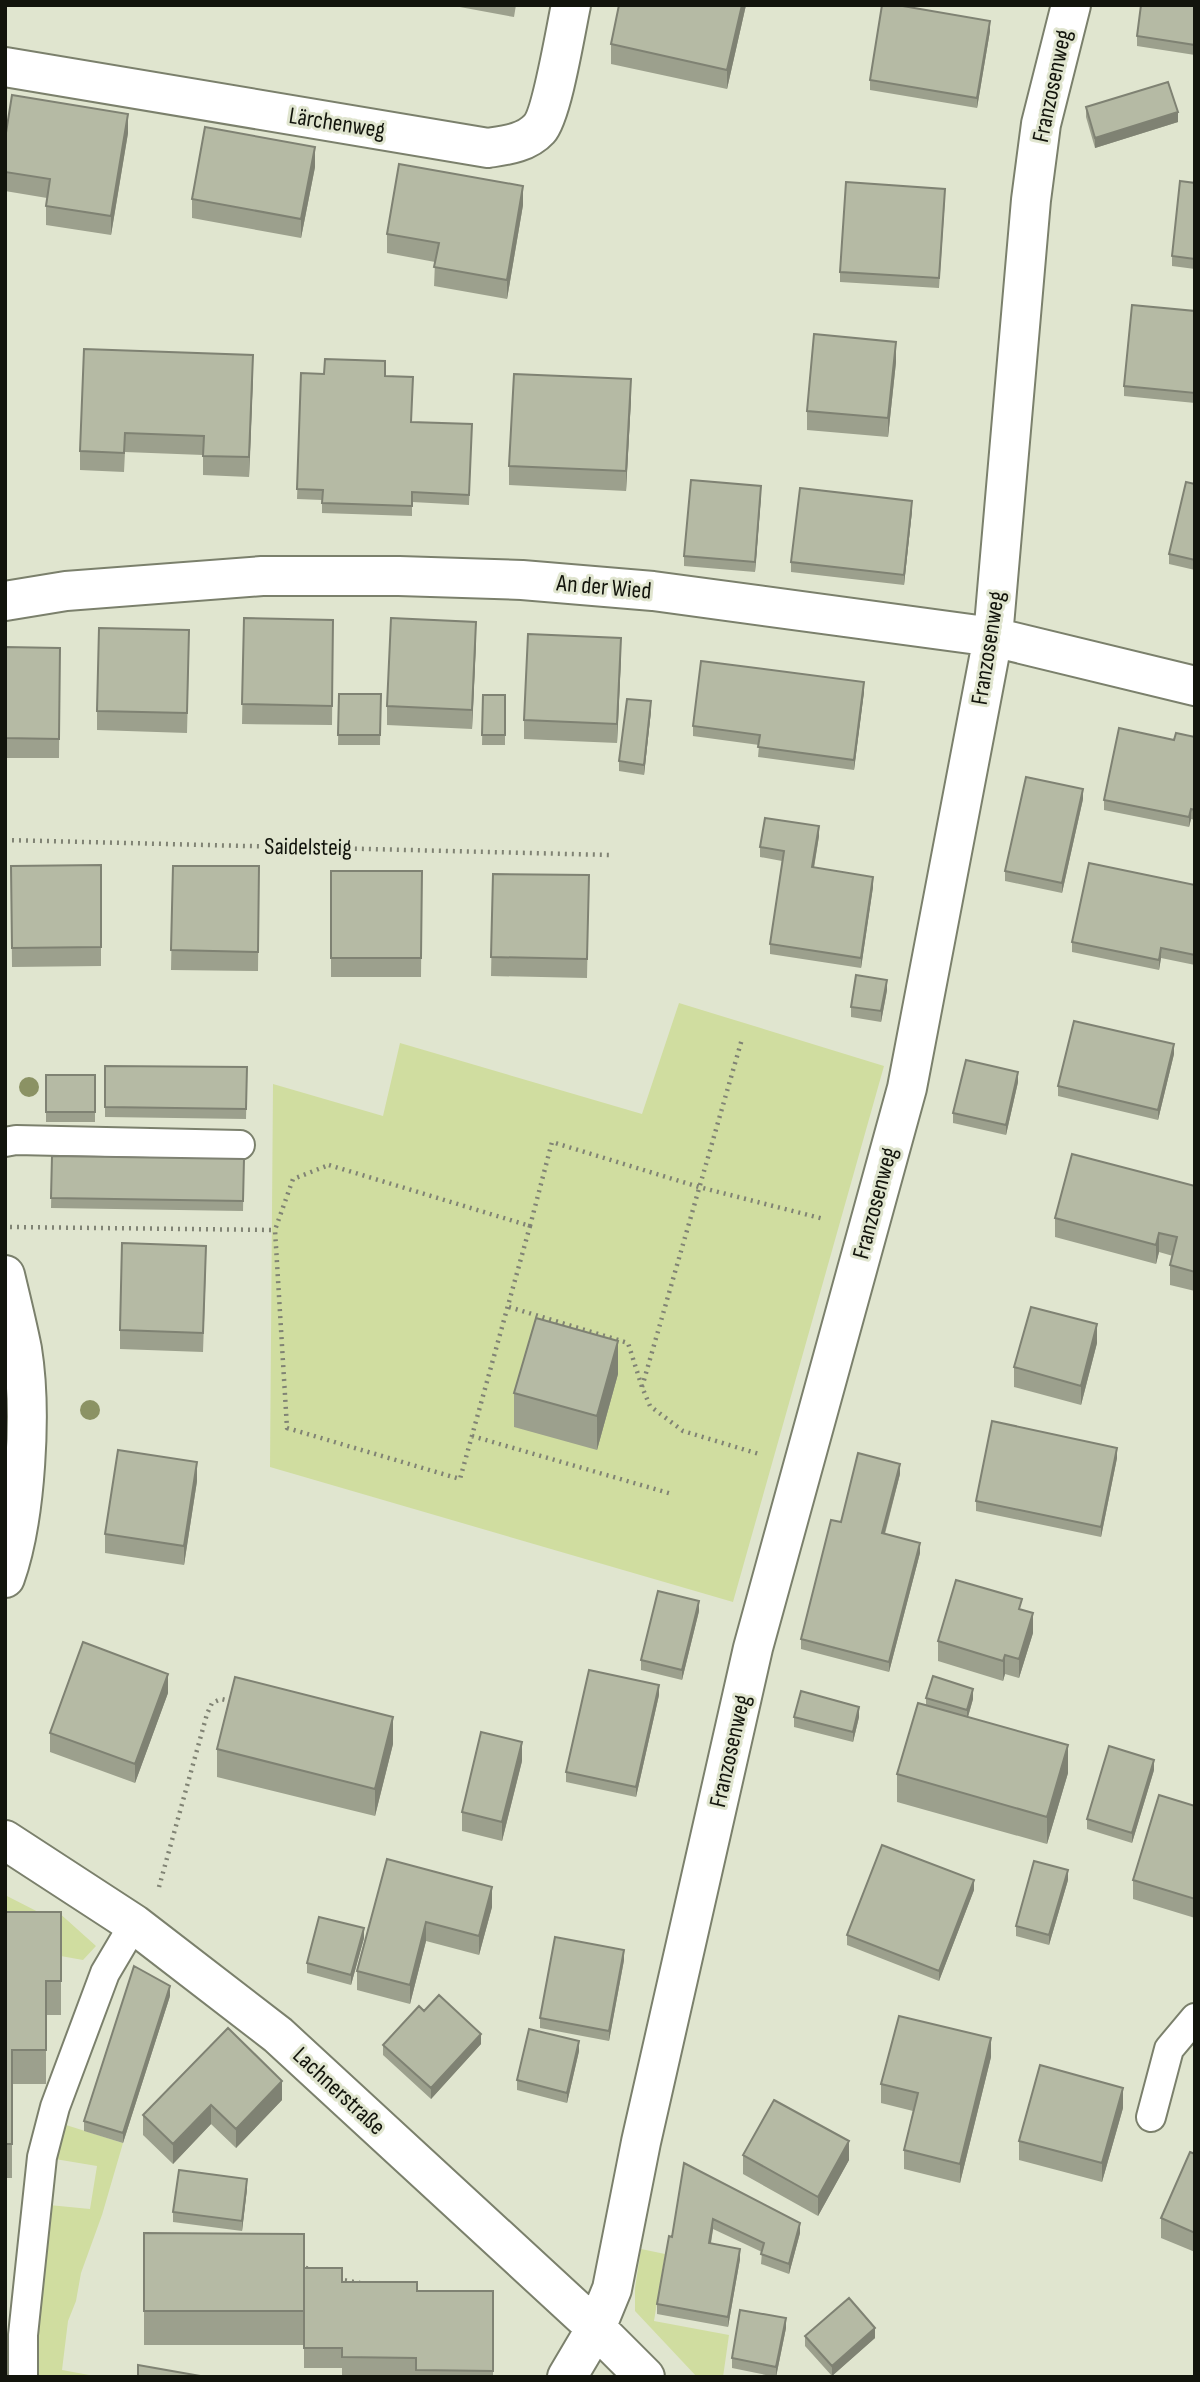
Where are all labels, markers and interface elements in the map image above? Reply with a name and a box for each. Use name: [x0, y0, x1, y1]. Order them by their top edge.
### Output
street label: Franzosenweg: [1026, 27, 1078, 145]
street label: Lärchenweg: [287, 101, 387, 145]
street label: An der Wied: [554, 568, 653, 606]
street label: Franzosenweg: [965, 589, 1011, 707]
street label: Saidelsteig: [264, 832, 352, 862]
street label: Franzosenweg: [846, 1144, 904, 1262]
street label: Franzosenweg: [703, 1692, 757, 1810]
street label: Lachnerstraße: [287, 2041, 391, 2141]

